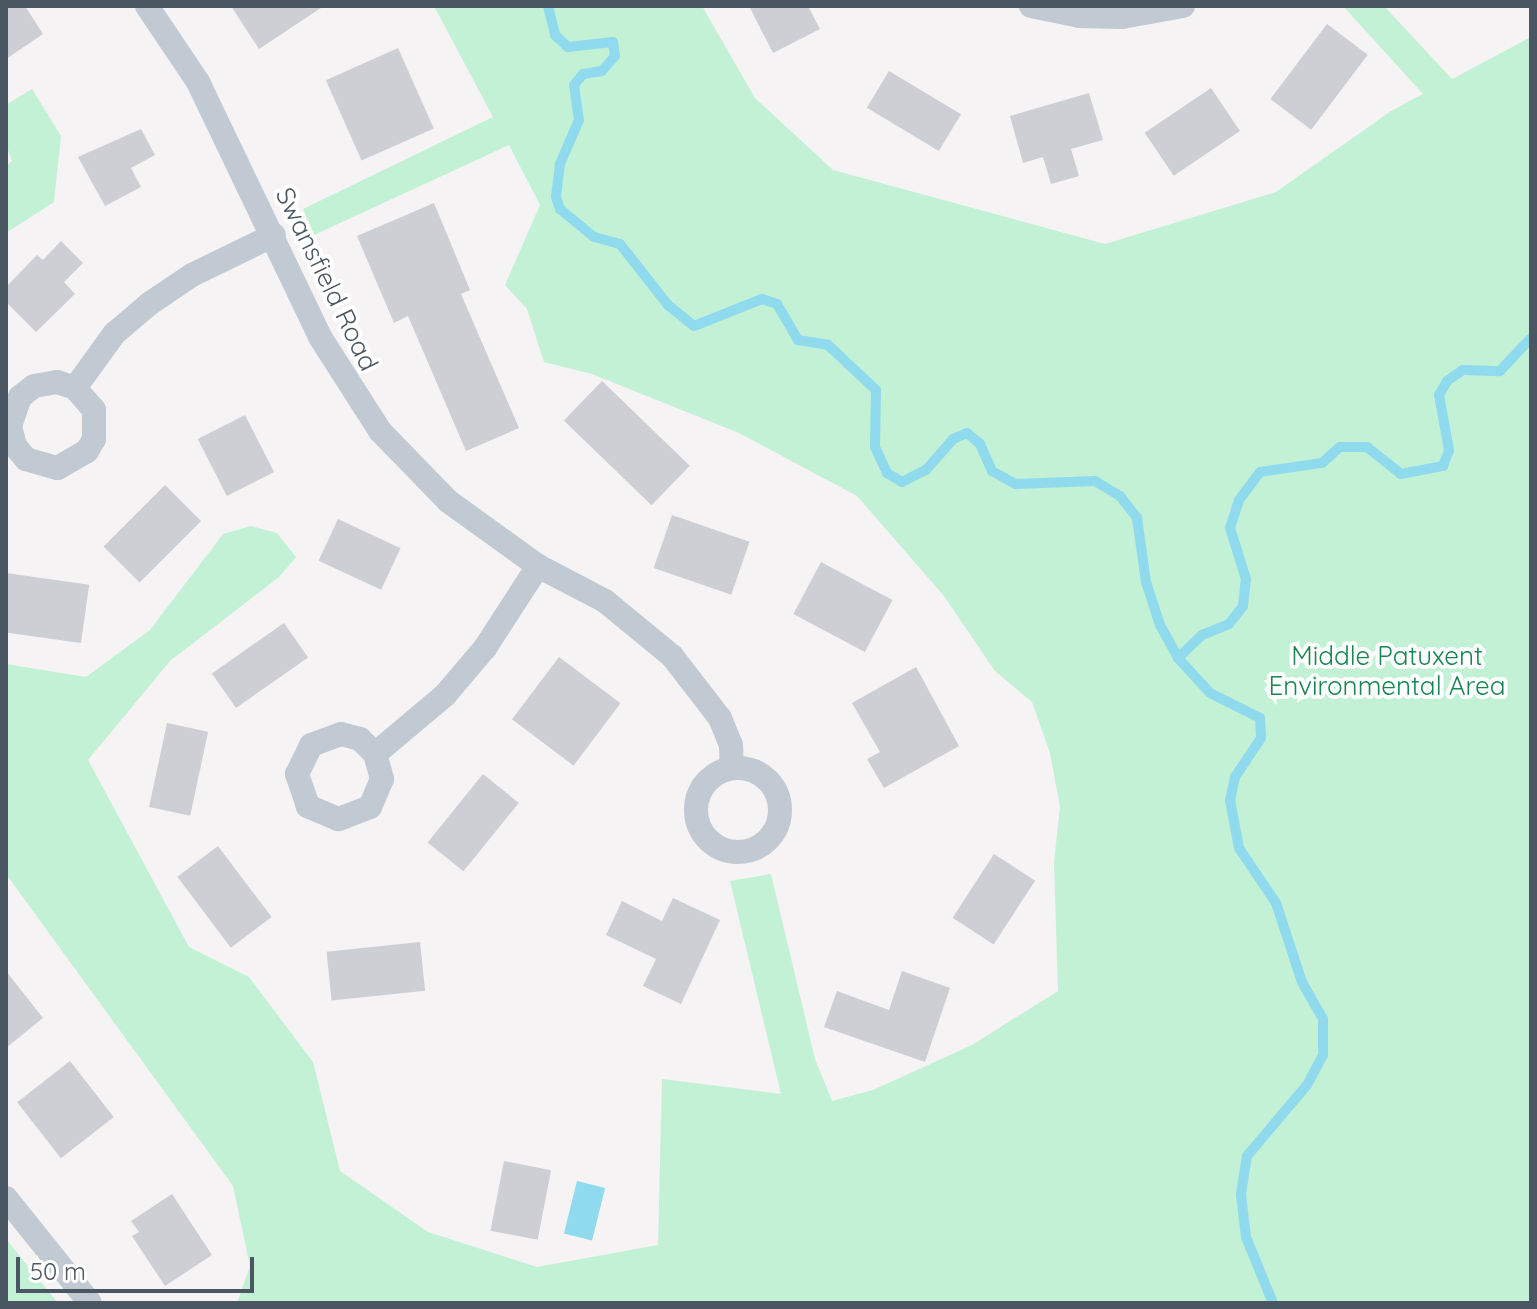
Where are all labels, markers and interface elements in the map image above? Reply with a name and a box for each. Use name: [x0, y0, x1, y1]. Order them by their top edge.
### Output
street label: Swansfield Road: [269, 182, 385, 376]
park label: Middle Patuxent Environmental Area: [1268, 640, 1506, 702]
scale bar: [20, 1241, 258, 1291]
text: 50 m: [30, 1256, 86, 1286]

